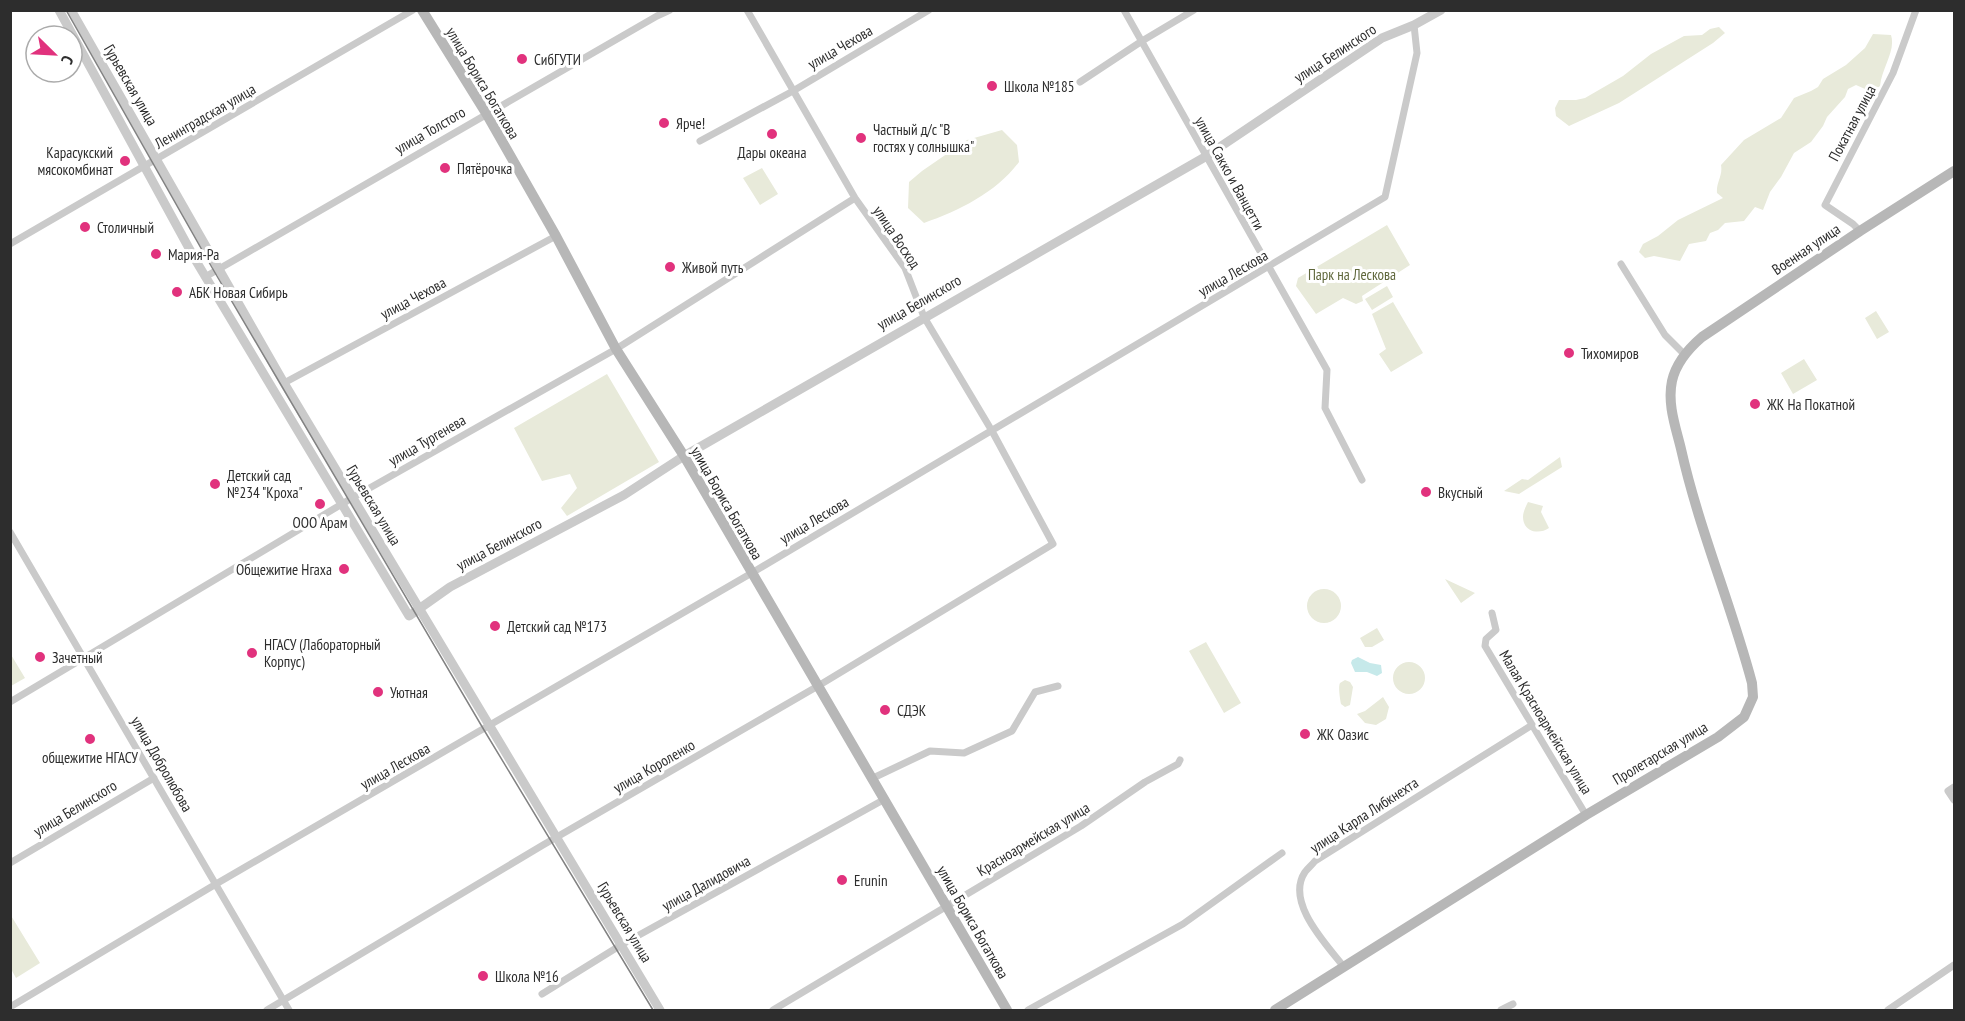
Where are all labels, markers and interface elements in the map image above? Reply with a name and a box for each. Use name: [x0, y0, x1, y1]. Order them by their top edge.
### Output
street label: улица Белинского: [1290, 19, 1380, 87]
street label: улица Чехова: [804, 21, 876, 73]
north arrow: [24, 24, 84, 84]
street label: улица Бориса Богаткова: [442, 24, 524, 142]
street label: Гурьевская улица: [100, 41, 162, 129]
place label: СибГУТИ: [534, 50, 581, 69]
marker: СибГУТИ: [515, 52, 529, 66]
text: С: [57, 53, 78, 68]
place label: Школа №185: [1004, 77, 1075, 96]
street label: Ленинградская улица: [150, 79, 259, 153]
marker: Школа №185: [985, 79, 999, 93]
street label: Покатная улица: [1824, 82, 1880, 164]
street label: улица Толстого: [391, 102, 469, 158]
street label: улица Сакко и Ванцетти: [1191, 113, 1269, 233]
place label: Ярче!: [676, 114, 705, 133]
marker: Ярче!: [657, 116, 671, 130]
place label: Частный д/c "В гостях у солнышка": [873, 120, 974, 156]
marker: Дары океана: [765, 127, 779, 141]
marker: Частный д/c "В гостях у солнышка": [854, 131, 868, 145]
place label: Карасукский мясокомбинат: [37, 143, 113, 179]
place label: Дары океана: [738, 143, 806, 162]
marker: Карасукский мясокомбинат: [118, 154, 132, 168]
place label: Пятёрочка: [457, 159, 512, 178]
marker: Пятёрочка: [438, 161, 452, 175]
street label: улица Восход: [869, 202, 925, 272]
place label: Столичный: [97, 218, 154, 237]
street label: Военная улица: [1768, 219, 1844, 279]
marker: Столичный: [78, 220, 92, 234]
place label: Мария-Ра: [168, 245, 219, 264]
street label: улица Лескова: [1195, 245, 1271, 301]
marker: Мария-Ра: [149, 247, 163, 261]
place label: Живой путь: [681, 258, 744, 277]
marker: Живой путь: [663, 260, 677, 274]
park label: Парк на Лескова: [1308, 265, 1396, 284]
street label: улица Белинского: [874, 270, 964, 334]
street label: улица Чехова: [377, 273, 449, 323]
place label: АБК Новая Сибирь: [189, 283, 288, 302]
marker: АБК Новая Сибирь: [170, 285, 184, 299]
place label: Тихомиров: [1581, 344, 1639, 363]
marker: Тихомиров: [1562, 346, 1576, 360]
place label: ЖК На Покатной: [1766, 395, 1855, 414]
marker: ЖК На Покатной: [1748, 397, 1762, 411]
street label: улица Тургенева: [385, 410, 469, 470]
street label: улица Бориса Богаткова: [687, 443, 767, 563]
street label: Гурьевская улица: [342, 461, 406, 549]
place label: Детский сад №234 "Кроха": [227, 466, 303, 502]
marker: Детский сад №234 "Кроха": [208, 477, 222, 491]
place label: Вкусный: [1438, 483, 1483, 502]
marker: Вкусный: [1419, 485, 1433, 499]
street label: улица Лескова: [776, 492, 852, 548]
marker: ООО Арам: [313, 497, 327, 511]
place label: ООО Арам: [293, 513, 347, 532]
street label: улица Белинского: [453, 514, 545, 574]
place label: Общежитие Нгаха: [236, 560, 332, 579]
marker: Общежитие Нгаха: [337, 562, 351, 576]
place label: Детский сад №173: [507, 617, 607, 636]
marker: Детский сад №173: [488, 619, 502, 633]
place label: НГАСУ (Лабораторный Корпус): [264, 635, 381, 671]
marker: НГАСУ (Лабораторный Корпус): [245, 646, 259, 660]
street label: Малая Красноармейская улица: [1495, 646, 1597, 798]
place label: Зачетный: [52, 648, 103, 667]
marker: Зачетный: [33, 650, 47, 664]
place label: Уютная: [390, 683, 428, 702]
marker: Уютная: [371, 685, 385, 699]
place label: СДЭК: [897, 701, 927, 720]
marker: СДЭК: [878, 703, 892, 717]
street label: улица Добролюбова: [127, 713, 197, 815]
street label: Пролетарская улица: [1609, 717, 1711, 789]
place label: ЖК Оазис: [1316, 725, 1369, 744]
marker: ЖК Оазис: [1298, 727, 1312, 741]
marker: общежитие НГАСУ: [83, 732, 97, 746]
street label: улица Короленко: [610, 735, 698, 797]
street label: улица Лескова: [357, 738, 433, 794]
place label: общежитие НГАСУ: [42, 748, 138, 767]
street label: улица Карла Либкнехта: [1306, 773, 1422, 857]
street label: улица Белинского: [30, 776, 120, 840]
street label: Красноармейская улица: [973, 798, 1093, 880]
street label: улица Далидовича: [658, 851, 754, 915]
street label: улица Бориса Богаткова: [933, 862, 1013, 982]
place label: Erunin: [854, 871, 887, 890]
marker: Erunin: [835, 873, 849, 887]
street label: Гурьевская улица: [593, 878, 657, 966]
place label: Школа №16: [495, 967, 559, 986]
marker: Школа №16: [476, 969, 490, 983]

